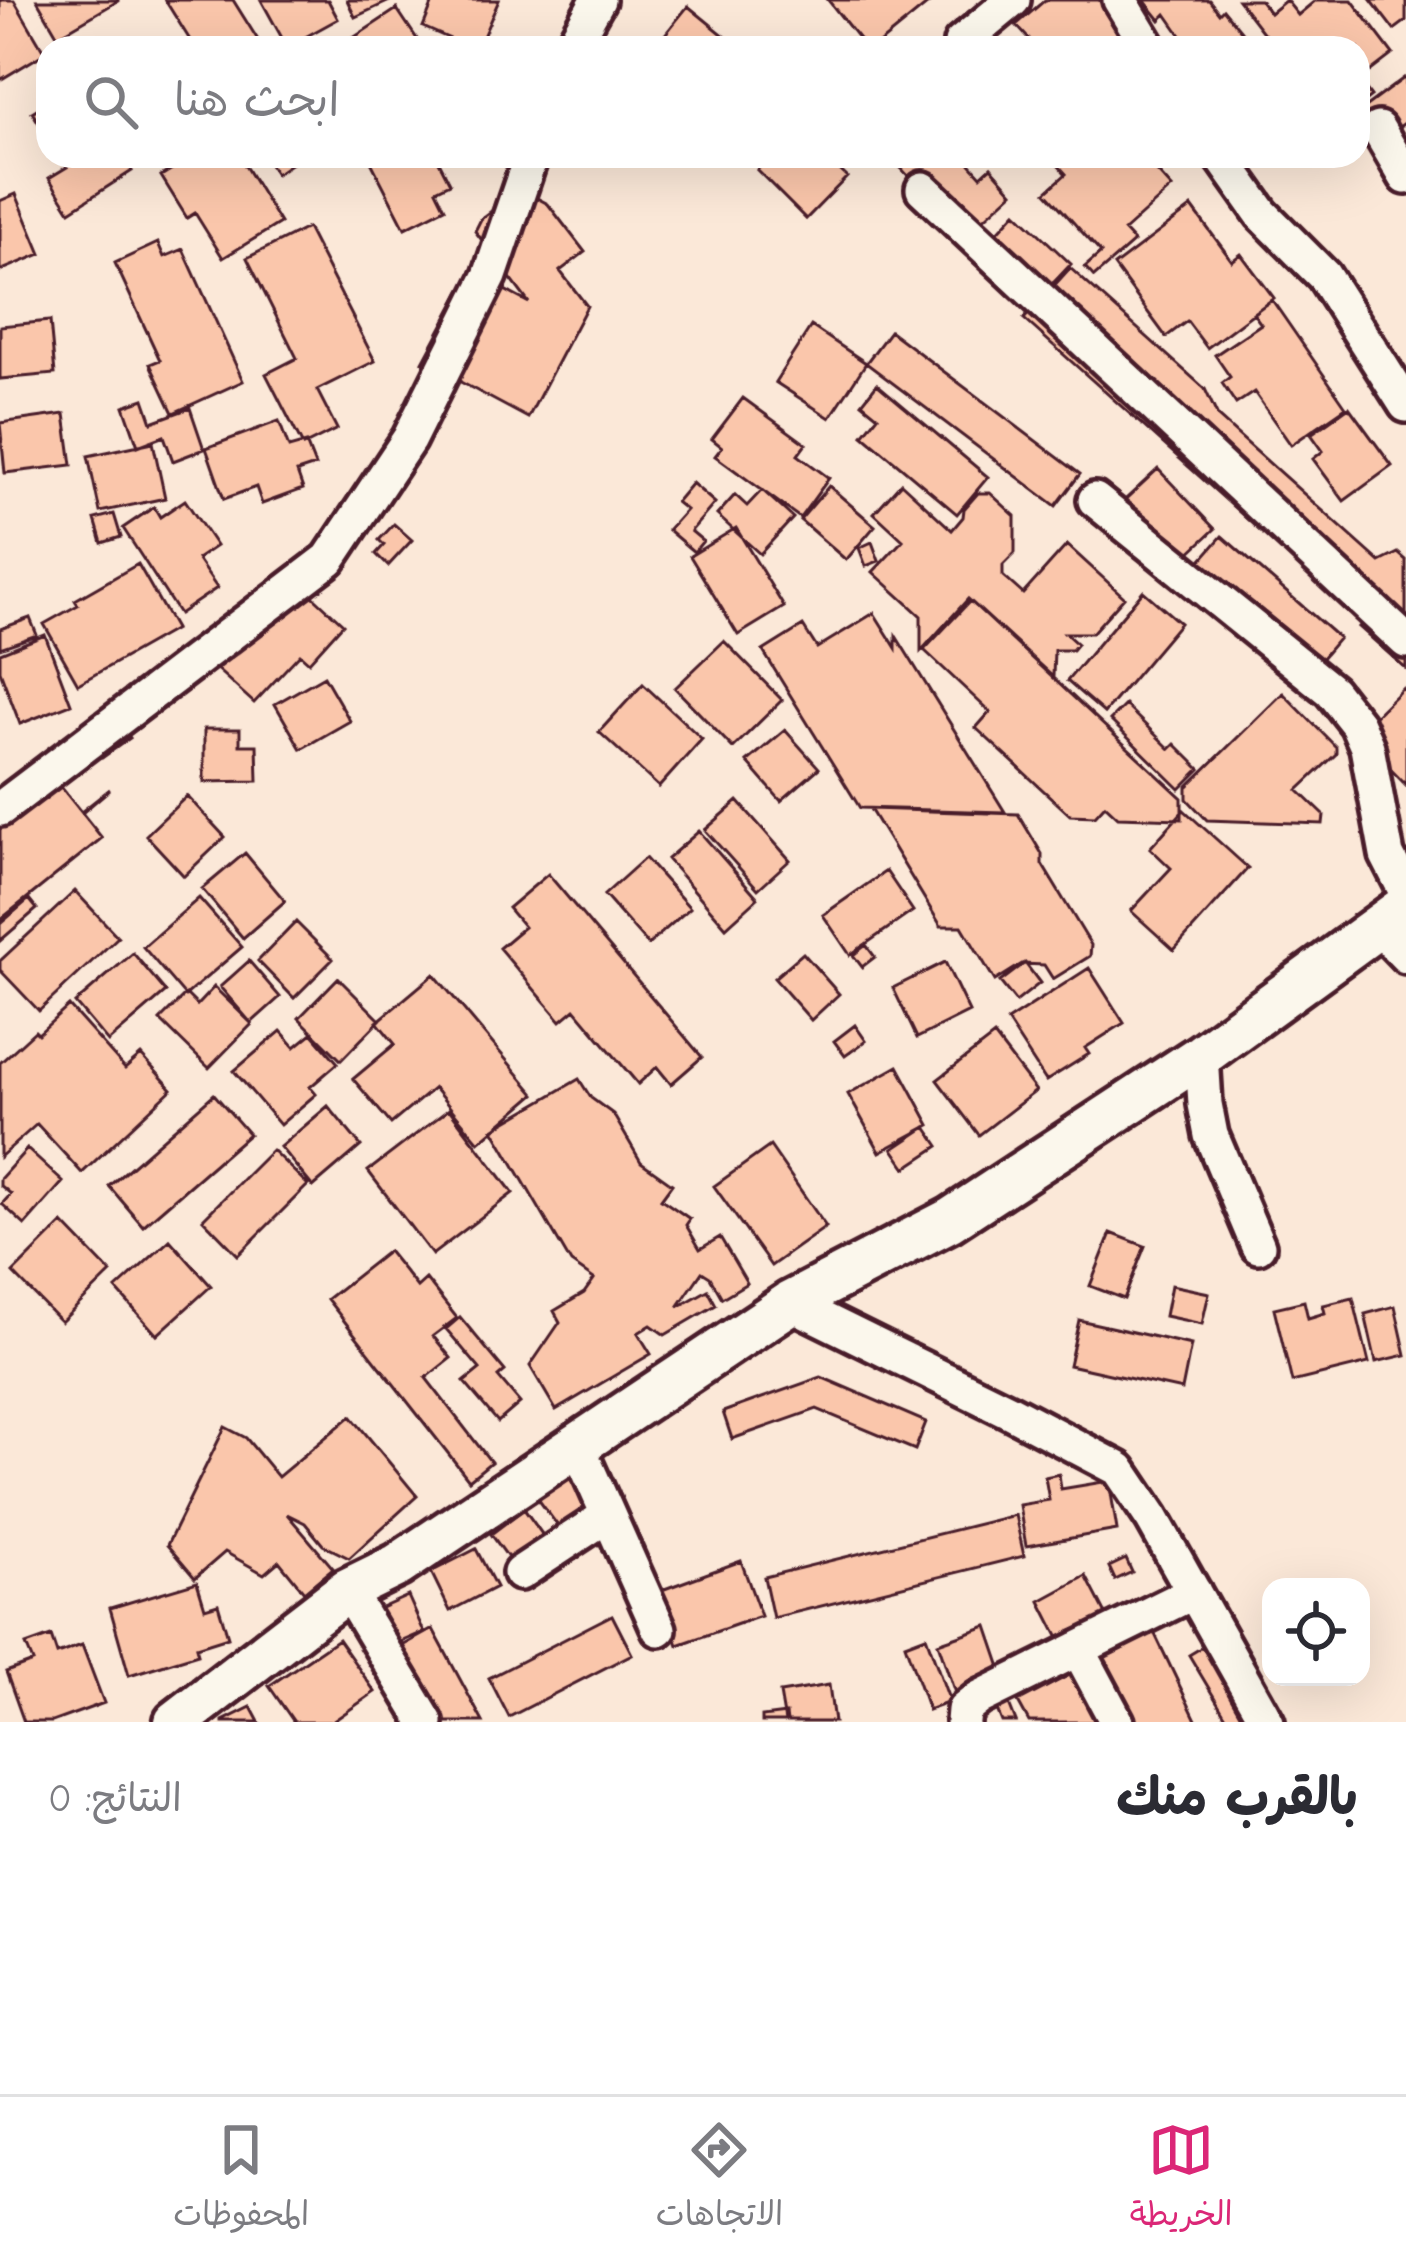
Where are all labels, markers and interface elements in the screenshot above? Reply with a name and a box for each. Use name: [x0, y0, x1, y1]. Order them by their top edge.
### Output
search box: [36, 36, 1370, 168]
icon: search: [78, 69, 144, 135]
text: ابحث هنا: [174, 74, 339, 126]
map controls: [1262, 1578, 1370, 1686]
button: locate: [1262, 1578, 1370, 1686]
text: بالقرب منك: [1116, 1768, 1358, 1827]
text: النتائج: 0: [48, 1776, 182, 1821]
tab: المحفوظات: [173, 2117, 309, 2243]
tab: الاتجاهات: [656, 2117, 783, 2243]
tab: الخريطة: [1130, 2117, 1233, 2243]

